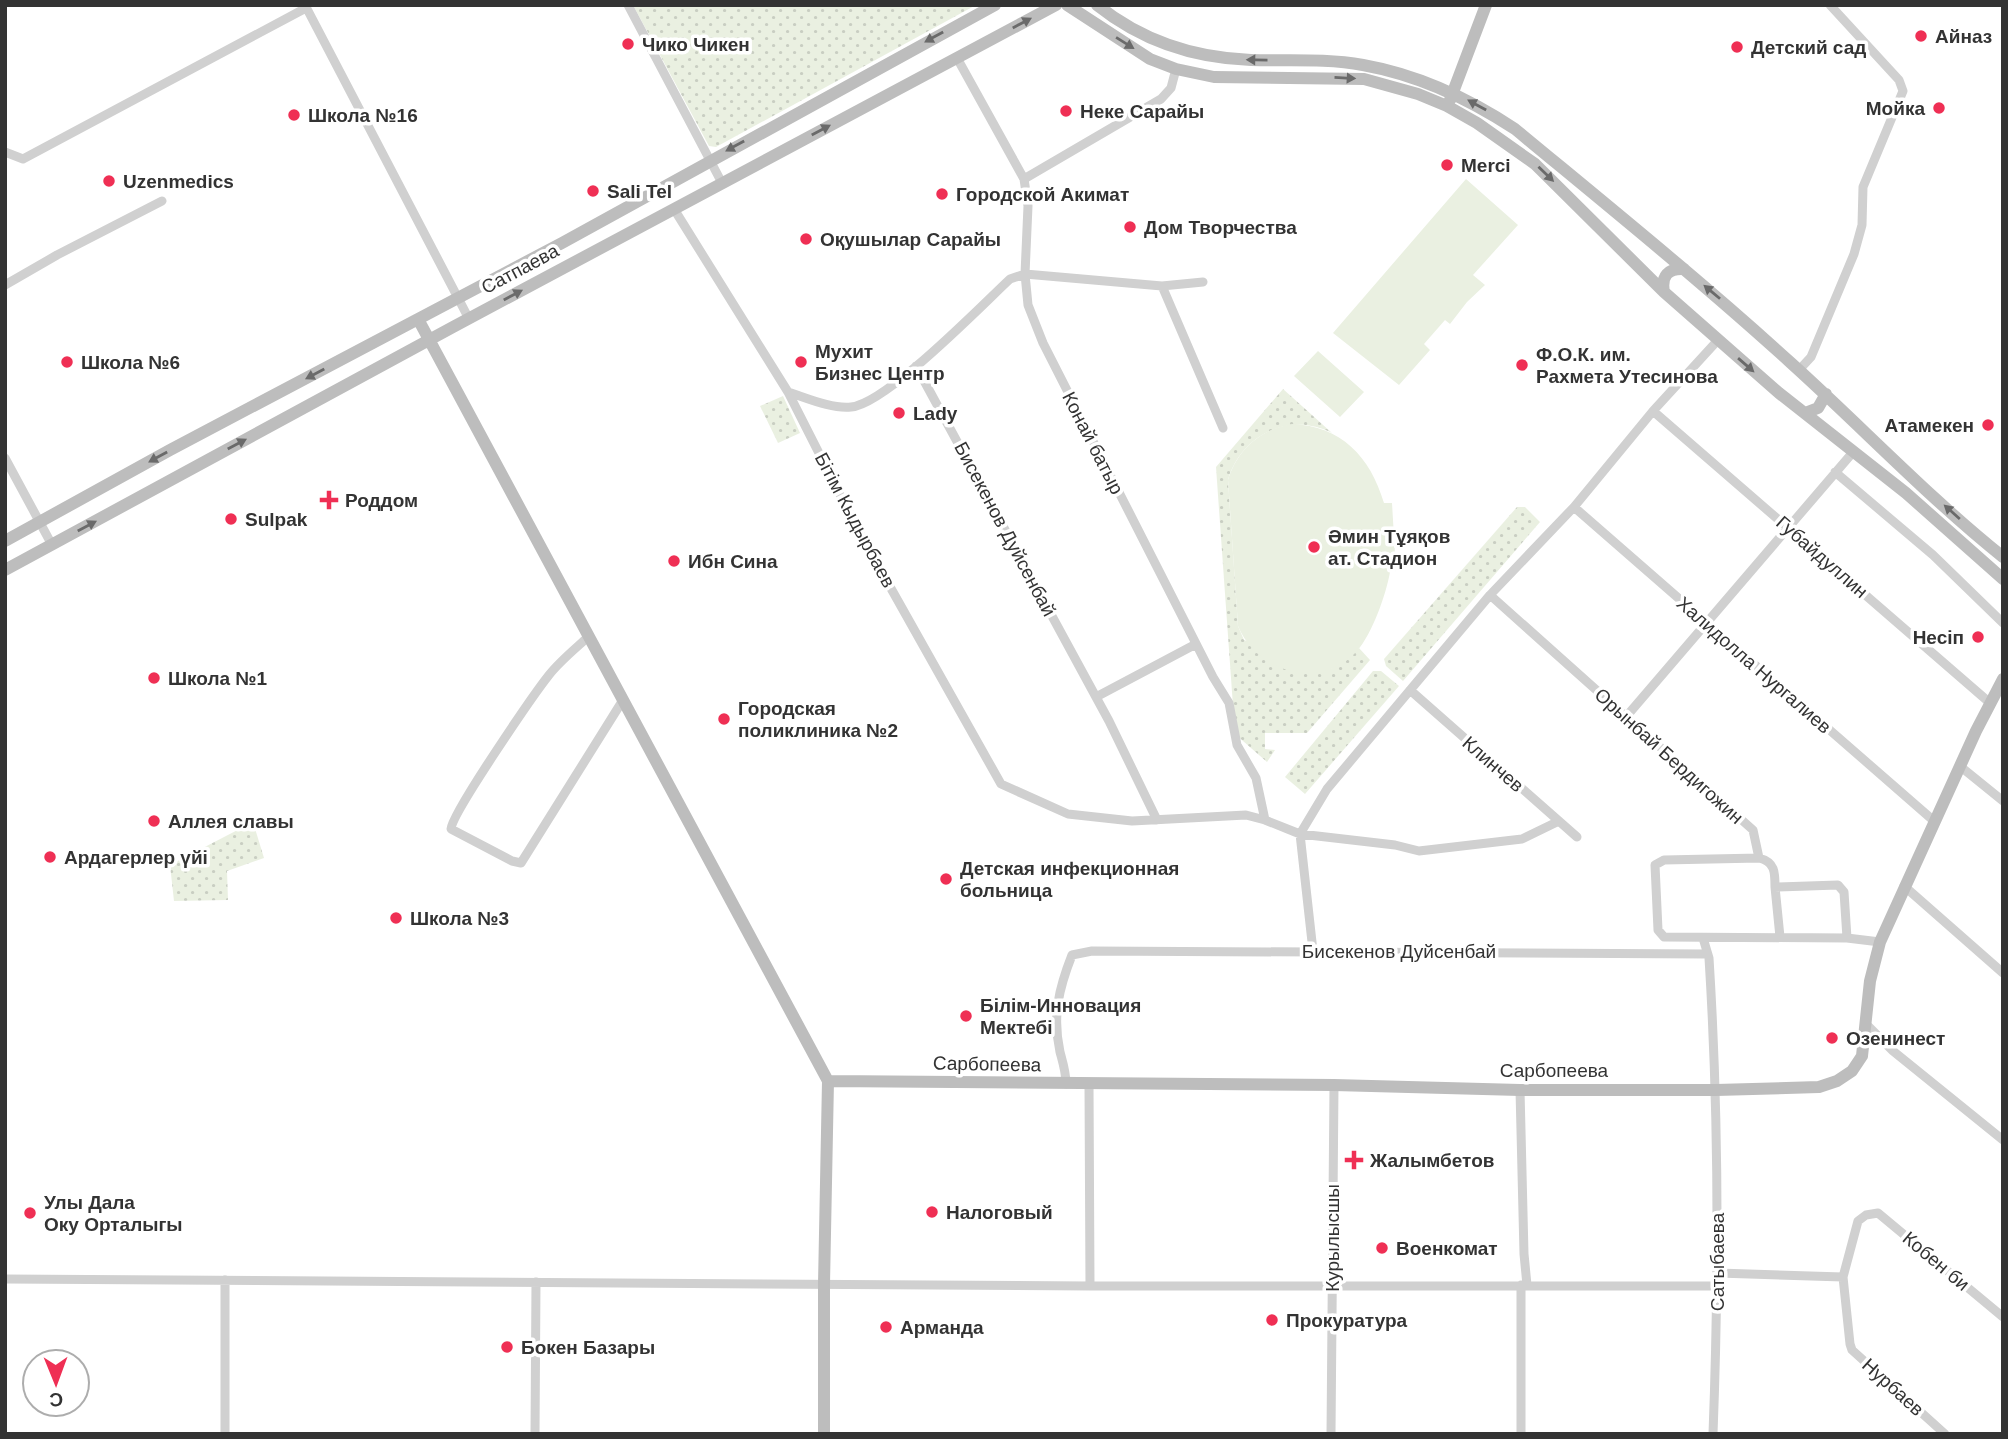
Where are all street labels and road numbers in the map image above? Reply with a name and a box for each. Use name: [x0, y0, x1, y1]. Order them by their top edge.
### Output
street label: Сатпаева: [478, 240, 563, 298]
street label: Конай батыр: [1058, 388, 1128, 498]
street label: Бисекенов Дуйсенбай: [950, 438, 1060, 620]
street label: Бiтiм Кыдырбаев: [811, 449, 899, 591]
street label: Губайдуллин: [1772, 512, 1872, 602]
street label: Халидолла Нургалиев: [1673, 592, 1835, 738]
street label: Орынбай Бердигожин: [1591, 684, 1747, 828]
street label: Клинчев: [1458, 732, 1528, 796]
street label: Бисекенов Дуйсенбай: [1302, 941, 1496, 962]
street label: Сарбопеева: [933, 1053, 1042, 1075]
street label: Сарбопеева: [1500, 1060, 1609, 1081]
street label: Курылысшы: [1322, 1184, 1343, 1292]
street label: Сатыбаева: [1707, 1212, 1728, 1311]
street label: Кобен би: [1899, 1227, 1973, 1295]
street label: Нурбаев: [1858, 1354, 1928, 1420]

